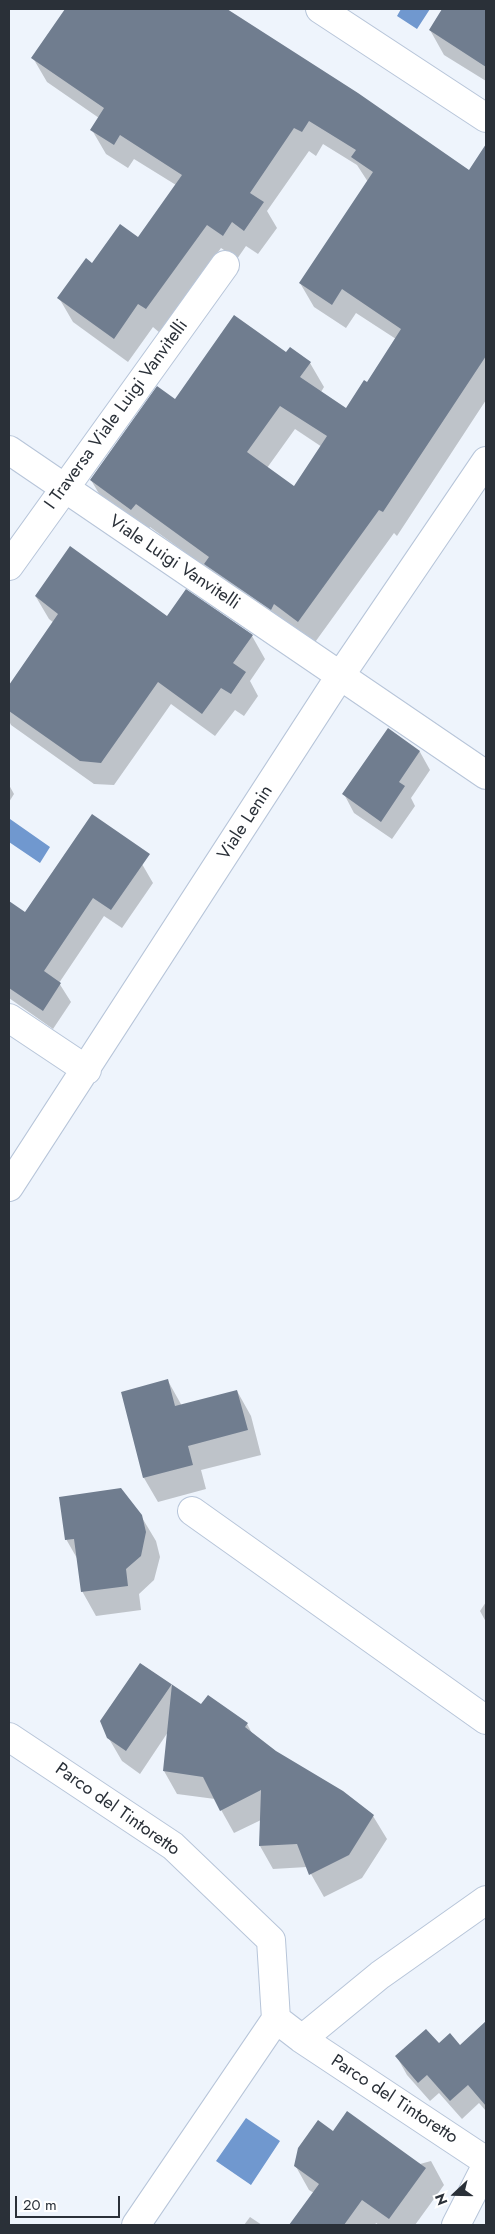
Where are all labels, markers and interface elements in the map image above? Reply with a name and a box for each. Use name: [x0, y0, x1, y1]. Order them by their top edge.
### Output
street label: I Traversa Viale Luigi Vanvitelli: [41, 316, 193, 514]
street label: Viale Luigi Vanvitelli: [104, 511, 244, 615]
street label: Viale Lenin: [214, 781, 278, 865]
street label: Parco del Tintoretto: [51, 1759, 183, 1861]
street label: Parco del Tintoretto: [326, 2051, 462, 2149]
north arrow: [430, 2169, 480, 2219]
scale bar: [18, 2186, 122, 2218]
text: N: [430, 2191, 452, 2208]
text: 20 m: [23, 2194, 57, 2216]

